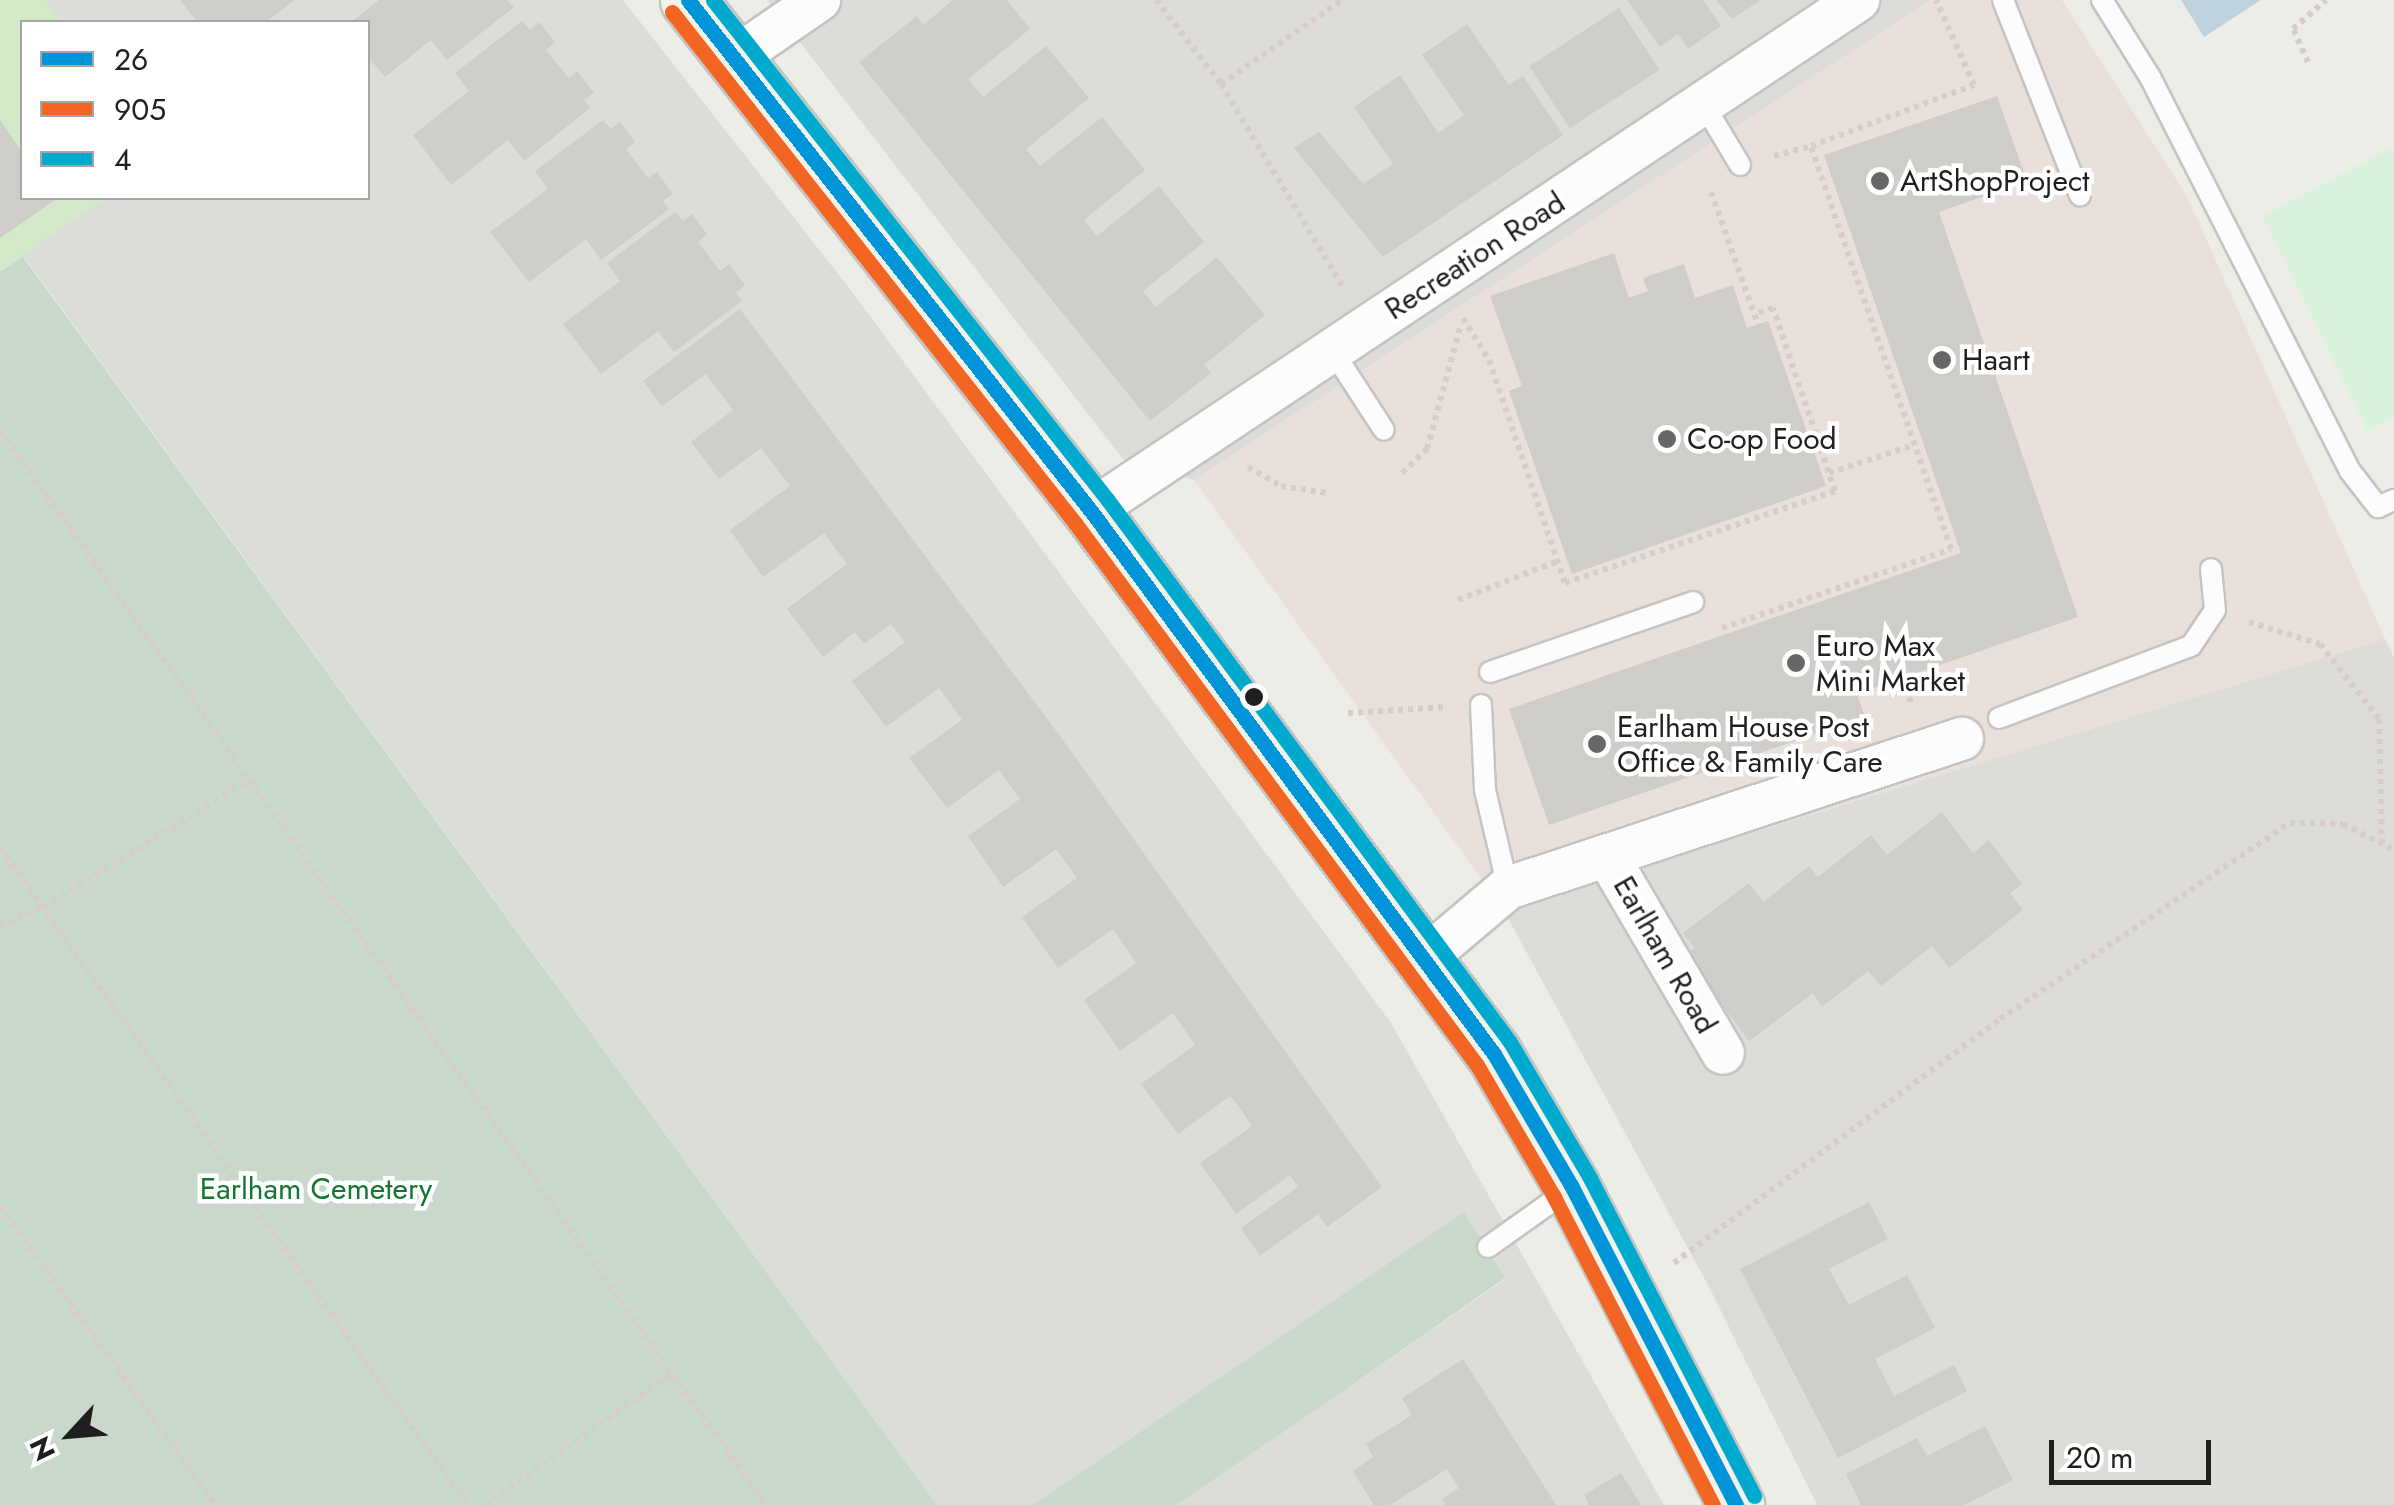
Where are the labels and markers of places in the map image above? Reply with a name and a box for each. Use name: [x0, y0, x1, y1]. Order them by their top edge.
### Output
place label: ArtShopProject: [1900, 163, 2090, 199]
marker: ArtShopProject: [1869, 170, 1891, 192]
place label: Haart: [1962, 342, 2030, 378]
marker: Haart: [1931, 349, 1953, 371]
place label: Co-op Food: [1687, 421, 1837, 457]
marker: Co-op Food: [1656, 428, 1678, 450]
place label: Euro Max Mini Market: [1816, 628, 1965, 698]
marker: Euro Max Mini Market: [1785, 652, 1807, 674]
unlabelled marker: [1244, 687, 1264, 707]
place label: Earlham House Post Office & Family Care: [1617, 709, 1883, 780]
marker: Earlham House Post Office & Family Care: [1586, 733, 1608, 755]

